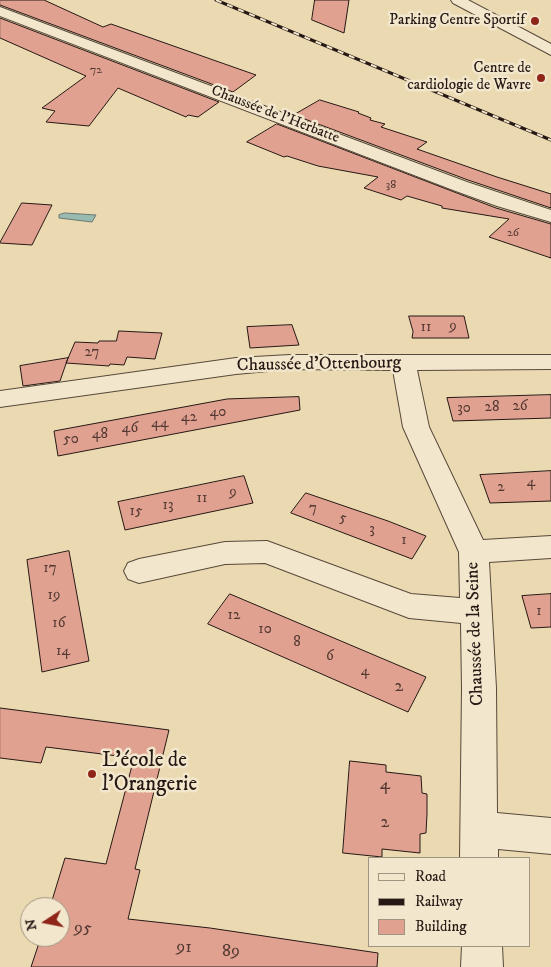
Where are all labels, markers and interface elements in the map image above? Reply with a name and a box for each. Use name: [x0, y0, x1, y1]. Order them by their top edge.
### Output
place label: Parking Centre Sportif: [389, 12, 525, 30]
marker: Parking Centre Sportif: [529, 15, 541, 27]
place label: Centre de cardiologie de Wavre: [407, 60, 531, 95]
house number: 72: [90, 64, 102, 78]
marker: Centre de cardiologie de Wavre: [535, 72, 547, 84]
street label: Chaussée de l'Herbatte: [208, 82, 342, 148]
house number: 38: [386, 179, 396, 193]
house number: 26: [507, 227, 519, 241]
house number: 9: [449, 318, 457, 336]
house number: 11: [420, 319, 432, 337]
house number: 27: [85, 344, 99, 362]
street label: Chaussée d'Ottenbourg: [237, 353, 401, 377]
house number: 26: [512, 398, 528, 416]
house number: 28: [485, 399, 499, 417]
house number: 30: [457, 400, 471, 418]
house number: 40: [210, 404, 226, 422]
house number: 42: [181, 409, 197, 427]
house number: 44: [151, 415, 169, 433]
house number: 46: [122, 420, 138, 438]
house number: 48: [92, 426, 108, 444]
house number: 50: [63, 431, 79, 449]
house number: 4: [527, 474, 535, 492]
house number: 2: [497, 479, 505, 497]
house number: 9: [229, 484, 237, 502]
house number: 11: [196, 490, 208, 508]
house number: 13: [162, 497, 174, 515]
house number: 7: [309, 500, 317, 518]
house number: 15: [130, 503, 142, 521]
house number: 5: [339, 510, 347, 528]
house number: 3: [369, 521, 375, 539]
house number: 1: [401, 532, 407, 550]
house number: 17: [43, 560, 57, 578]
street label: Chaussée de la Seine: [463, 562, 489, 706]
house number: 19: [48, 587, 60, 605]
house number: 1: [536, 603, 542, 621]
house number: 12: [228, 607, 240, 625]
house number: 16: [52, 615, 66, 633]
house number: 10: [258, 621, 272, 639]
house number: 8: [293, 634, 301, 652]
house number: 14: [56, 643, 70, 661]
house number: 6: [326, 648, 334, 666]
house number: 4: [361, 663, 369, 681]
house number: 2: [395, 676, 403, 698]
place label: L'école de l'Orangerie: [102, 749, 197, 799]
marker: L'école de l'Orangerie: [86, 768, 98, 780]
house number: 4: [380, 774, 390, 796]
house number: 2: [381, 812, 389, 834]
legend: [368, 857, 531, 947]
text: Road: [415, 867, 446, 886]
text: Railway: [415, 892, 463, 911]
north arrow: [20, 897, 70, 947]
text: N: [21, 917, 41, 932]
text: Building: [415, 917, 467, 936]
house number: 95: [74, 918, 92, 940]
house number: 91: [176, 937, 192, 959]
house number: 89: [222, 941, 240, 963]

